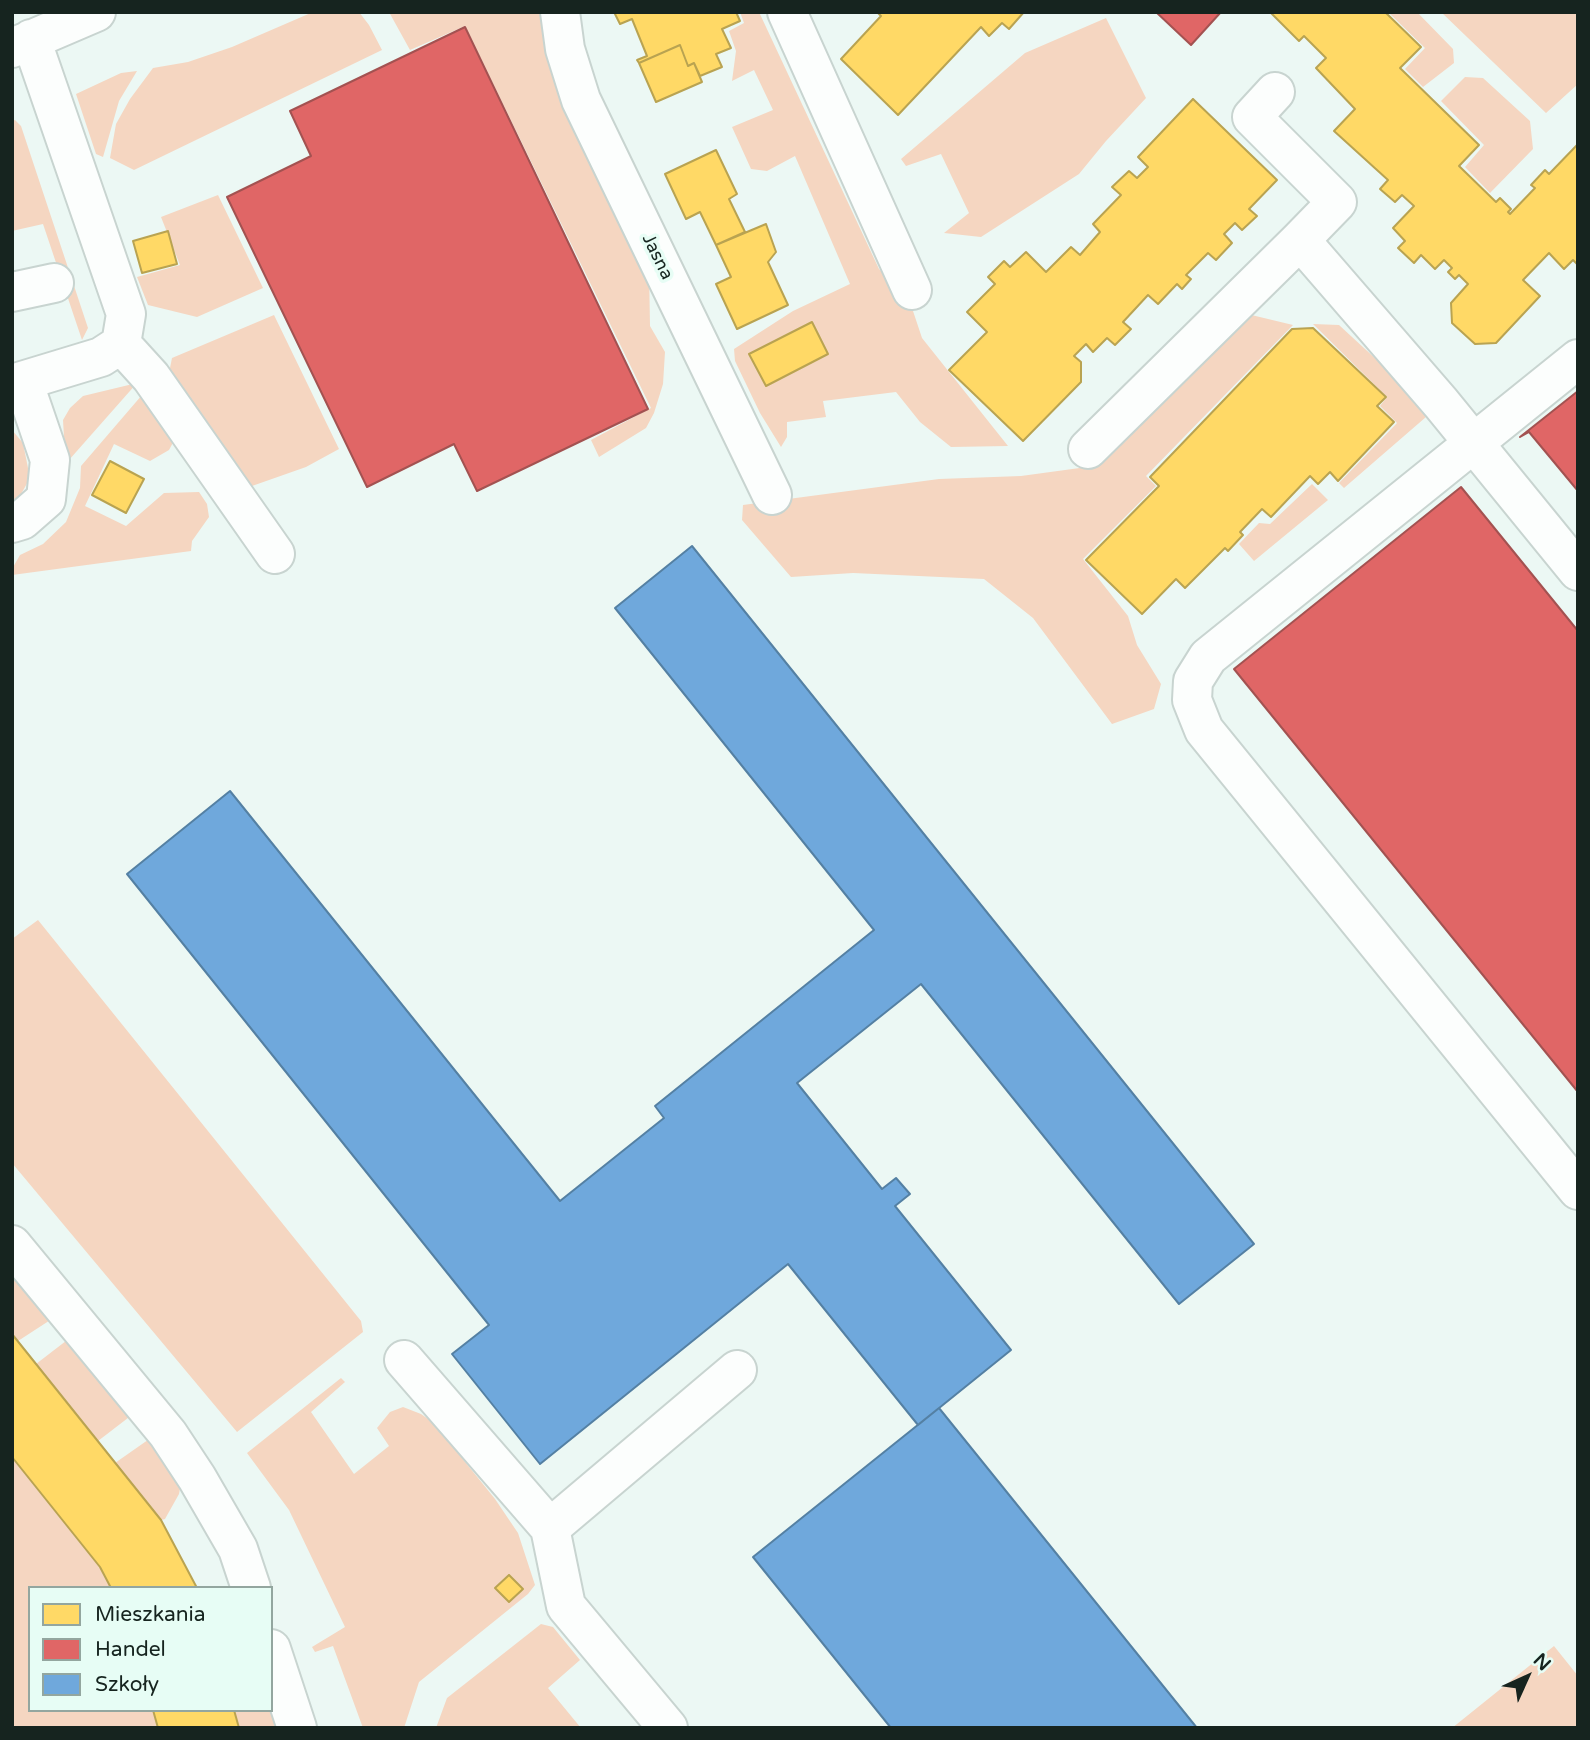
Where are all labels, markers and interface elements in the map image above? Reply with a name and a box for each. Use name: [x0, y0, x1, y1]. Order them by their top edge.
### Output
street label: Jasna: [637, 231, 677, 283]
legend: [28, 1586, 273, 1712]
text: Mieszkania: [95, 1602, 206, 1627]
text: Handel: [95, 1637, 166, 1662]
north arrow: [1492, 1642, 1562, 1712]
text: N: [1529, 1649, 1555, 1675]
text: Szkoły: [95, 1672, 159, 1697]

